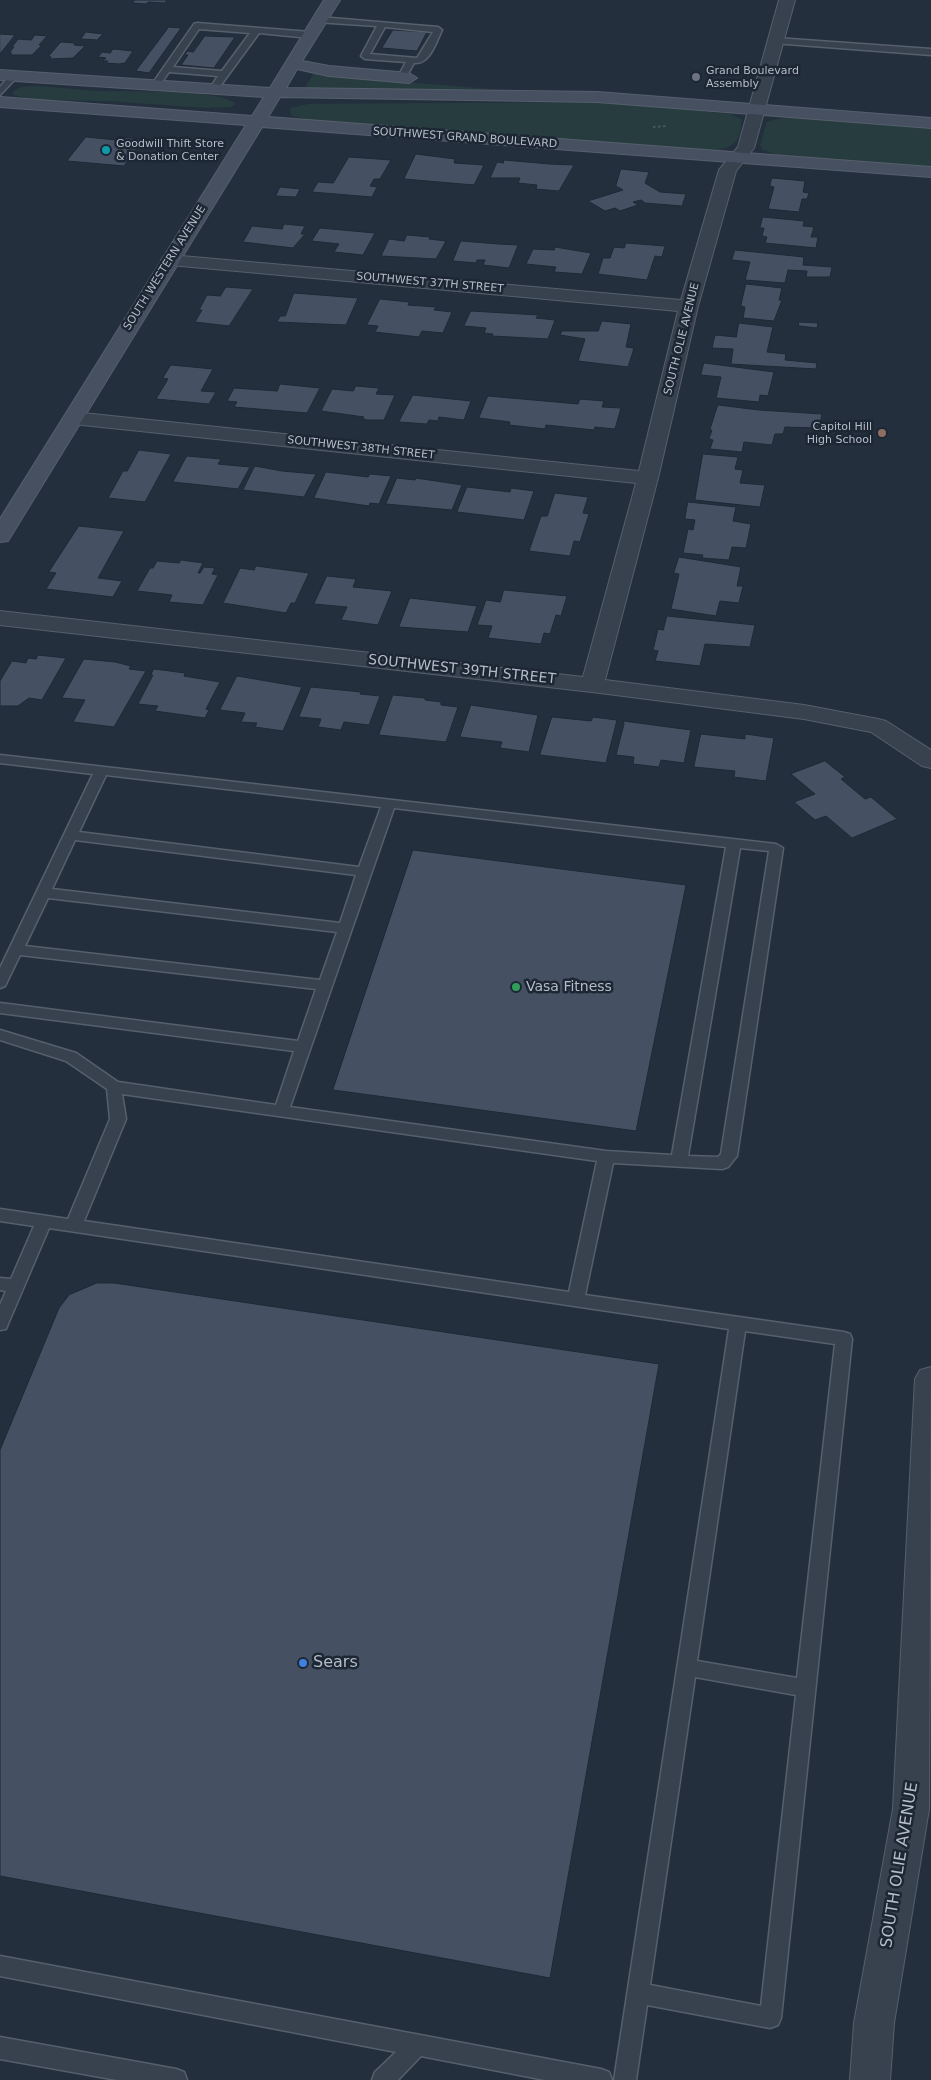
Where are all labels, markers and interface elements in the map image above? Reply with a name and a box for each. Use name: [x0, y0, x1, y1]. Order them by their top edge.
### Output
place label: Grand Boulevard Assembly: [706, 64, 799, 90]
marker: Grand Boulevard Assembly: [690, 71, 702, 83]
street label: SOUTHWEST GRAND BOULEVARD: [372, 125, 558, 151]
place label: Goodwill Thift Store & Donation Center: [116, 137, 224, 163]
marker: Goodwill Thift Store & Donation Center: [100, 144, 112, 156]
street label: SOUTH WESTERN AVENUE: [121, 203, 209, 333]
street label: SOUTHWEST 37TH STREET: [356, 270, 504, 296]
street label: SOUTH OLIE AVENUE: [662, 282, 702, 396]
place label: Capitol Hill High School: [807, 420, 872, 446]
marker: Capitol Hill High School: [876, 427, 888, 439]
street label: SOUTHWEST 38TH STREET: [287, 434, 435, 462]
street label: SOUTHWEST 39TH STREET: [367, 652, 557, 688]
place label: Vasa Fitness: [526, 979, 612, 995]
marker: Vasa Fitness: [510, 981, 522, 993]
place label: Sears: [313, 1653, 358, 1673]
marker: Sears: [297, 1657, 309, 1669]
street label: SOUTH OLIE AVENUE: [877, 1781, 923, 1949]

